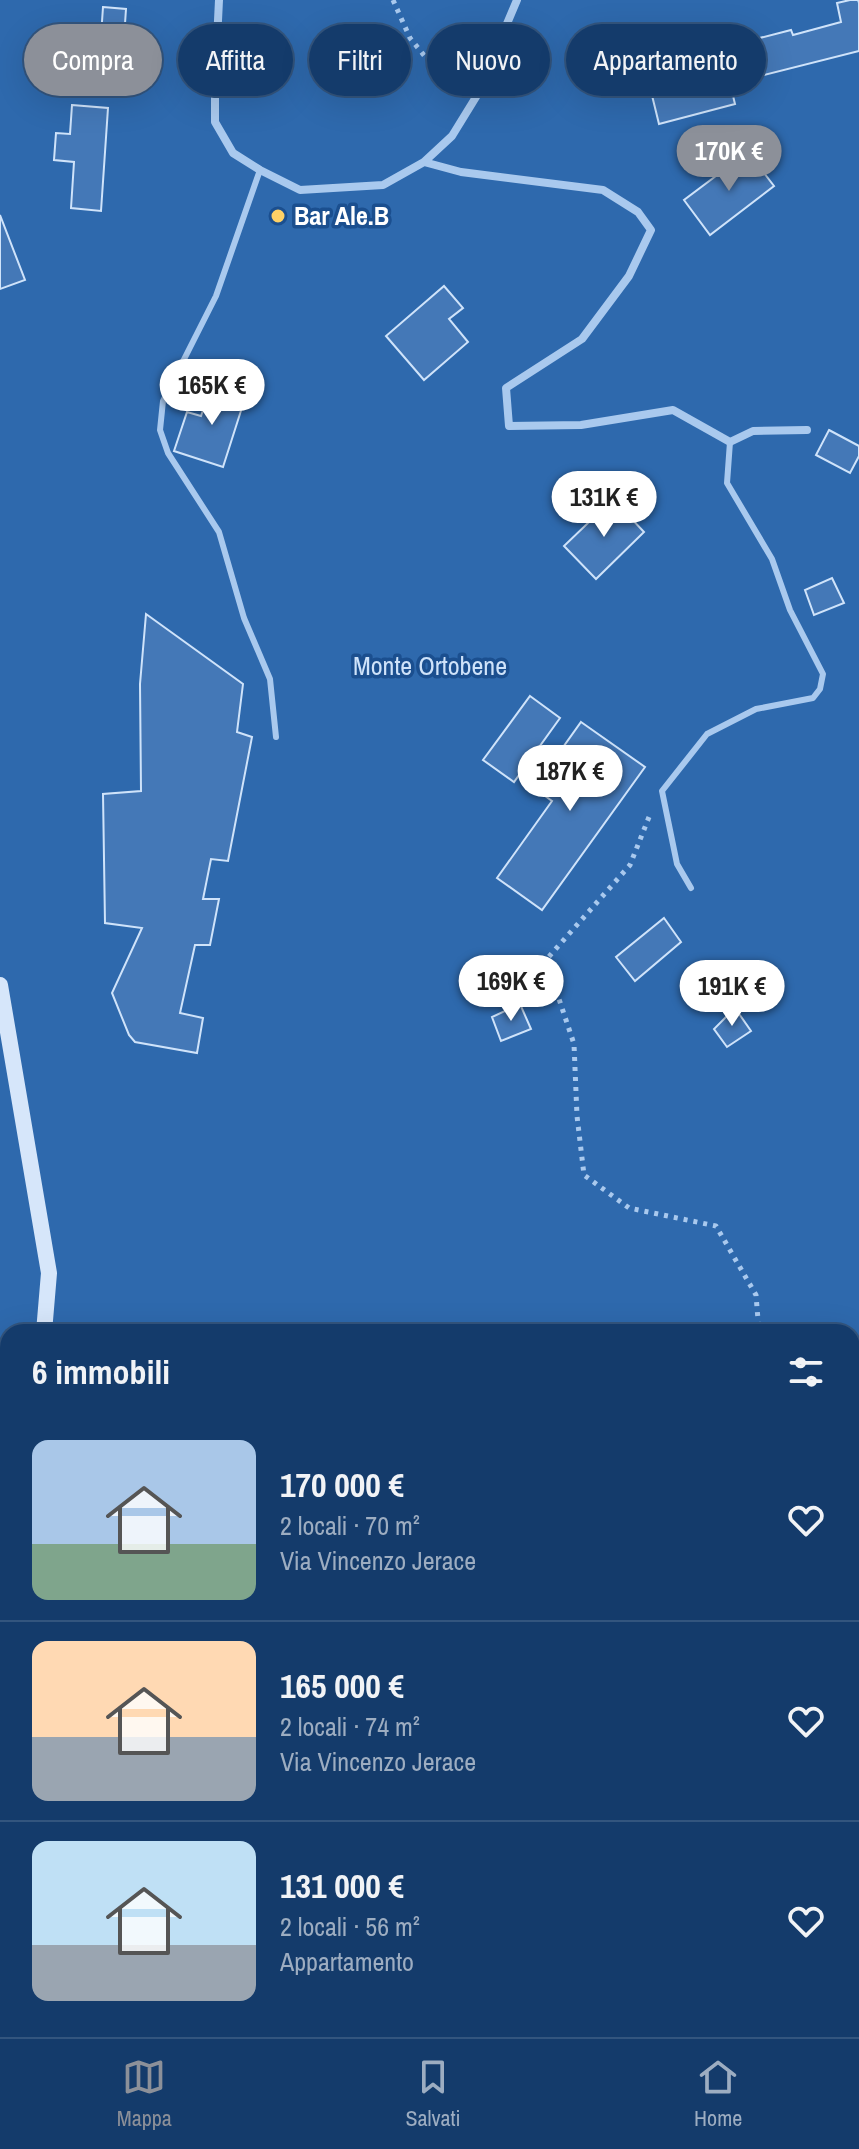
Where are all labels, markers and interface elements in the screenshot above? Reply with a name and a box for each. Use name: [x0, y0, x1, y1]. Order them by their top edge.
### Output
chip: Compra: [24, 24, 162, 96]
chip: Affitta: [178, 24, 293, 96]
chip: Filtri: [309, 24, 411, 96]
chip: Nuovo: [427, 24, 550, 96]
chip: Appartamento: [566, 24, 766, 96]
pin: 170K €: [664, 125, 794, 193]
text: 170K €: [695, 133, 763, 168]
place label: Bar Ale.B: [294, 198, 389, 233]
marker: Bar Ale.B: [269, 207, 287, 225]
pin: 165K €: [147, 359, 277, 427]
text: 165K €: [178, 367, 246, 402]
pin: 131K €: [539, 471, 669, 539]
text: 131K €: [570, 479, 638, 514]
park label: Monte Ortobene: [353, 648, 507, 683]
pin: 187K €: [505, 745, 635, 813]
text: 187K €: [536, 753, 604, 788]
pin: 169K €: [446, 955, 576, 1023]
pin: 191K €: [667, 960, 797, 1028]
text: 169K €: [477, 963, 545, 998]
text: 191K €: [698, 968, 766, 1003]
text: 6 immobili: [32, 1349, 170, 1395]
icon: filters: [784, 1350, 828, 1394]
text: 170 000 €: [280, 1462, 404, 1508]
icon: home: [96, 1472, 192, 1568]
icon: heart: [784, 1498, 828, 1542]
text: 2 locali · 70 m²: [280, 1508, 420, 1543]
text: Via Vincenzo Jerace: [280, 1543, 476, 1578]
text: 165 000 €: [280, 1663, 404, 1709]
icon: home: [96, 1673, 192, 1769]
icon: heart: [784, 1699, 828, 1743]
text: 2 locali · 74 m²: [280, 1709, 420, 1744]
text: Via Vincenzo Jerace: [280, 1744, 476, 1779]
text: 131 000 €: [280, 1863, 404, 1909]
icon: home: [96, 1873, 192, 1969]
icon: heart: [784, 1899, 828, 1943]
text: 2 locali · 56 m²: [280, 1909, 420, 1944]
text: Appartamento: [280, 1944, 414, 1979]
tab: Mappa: [117, 2055, 172, 2133]
tab: Salvati: [405, 2055, 461, 2133]
tab: Home: [694, 2055, 742, 2133]

